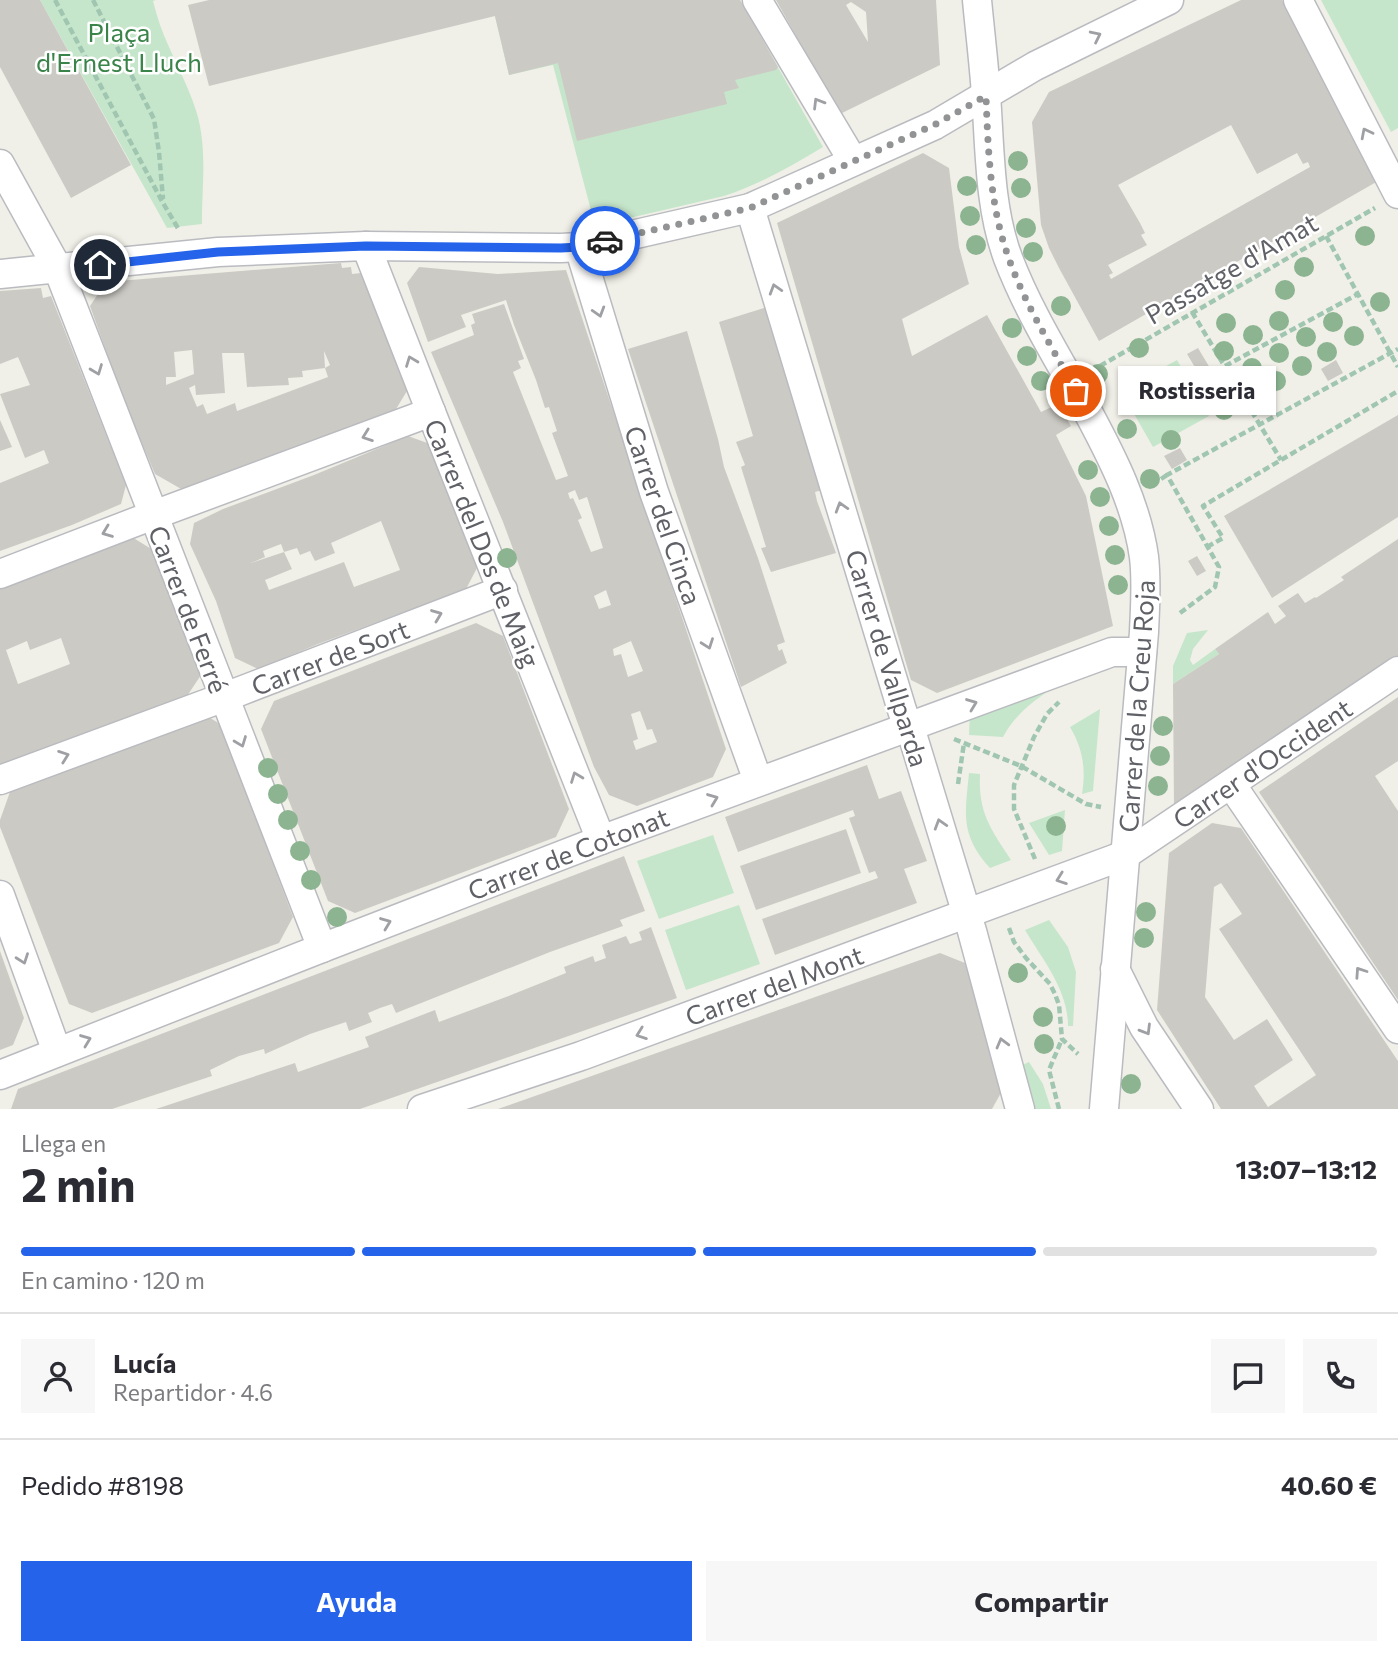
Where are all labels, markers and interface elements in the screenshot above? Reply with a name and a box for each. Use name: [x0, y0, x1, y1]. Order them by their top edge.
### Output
park label: Plaça d'Ernest Lluch: [36, 16, 202, 77]
one-way arrow: [1089, 30, 1101, 44]
one-way arrow: [813, 97, 826, 110]
one-way arrow: [1361, 128, 1375, 140]
courier: [570, 206, 640, 276]
street label: Passatge d'Amat: [1139, 206, 1323, 330]
icon: car: [586, 222, 624, 260]
pin: [70, 235, 130, 295]
icon: home: [81, 246, 119, 284]
one-way arrow: [768, 283, 783, 295]
one-way arrow: [590, 305, 605, 317]
one-way arrow: [405, 355, 419, 367]
pin: [1046, 361, 1106, 421]
one-way arrow: [88, 363, 102, 375]
callout: Rostisseria: [1118, 366, 1276, 416]
icon: bag: [1057, 372, 1095, 410]
text: Rostisseria: [1139, 376, 1255, 404]
street label: Carrer del Dos de Maig: [419, 414, 547, 672]
street label: Carrer del Cinca: [619, 422, 709, 608]
one-way arrow: [361, 428, 373, 442]
one-way arrow: [834, 501, 849, 513]
street label: Carrer de Ferré: [143, 521, 235, 697]
one-way arrow: [102, 524, 114, 538]
street label: Carrer de Vallparda: [840, 546, 936, 770]
street label: Carrer de la Creu Roja: [1112, 579, 1160, 833]
one-way arrow: [431, 610, 443, 624]
street label: Carrer de Sort: [247, 613, 413, 701]
one-way arrow: [700, 638, 714, 650]
street label: Carrer d'Occident: [1167, 692, 1357, 834]
one-way arrow: [965, 698, 977, 712]
one-way arrow: [233, 735, 247, 747]
one-way arrow: [58, 750, 70, 764]
one-way arrow: [571, 772, 585, 784]
one-way arrow: [706, 793, 718, 807]
street label: Carrer de Cotonat: [463, 800, 673, 906]
one-way arrow: [933, 819, 948, 831]
one-way arrow: [1056, 870, 1068, 884]
one-way arrow: [379, 918, 391, 932]
street label: Carrer del Mont: [681, 938, 867, 1032]
one-way arrow: [15, 952, 29, 964]
one-way arrow: [1356, 967, 1368, 980]
one-way arrow: [1138, 1022, 1151, 1035]
one-way arrow: [636, 1026, 648, 1040]
one-way arrow: [80, 1035, 92, 1049]
one-way arrow: [996, 1037, 1010, 1049]
text: Llega en: [21, 1129, 106, 1157]
text: 13:07–13:12: [1236, 1153, 1377, 1184]
text: 2 min: [21, 1155, 136, 1211]
text: En camino · 120 m: [21, 1266, 205, 1294]
button: person: [21, 1339, 95, 1413]
button: chat: [1211, 1339, 1285, 1413]
button: phone: [1303, 1339, 1377, 1413]
text: Lucía: [113, 1347, 176, 1378]
text: Repartidor · 4.6: [113, 1378, 273, 1406]
text: Pedido #8198: [21, 1469, 184, 1500]
text: 40.60 €: [1281, 1469, 1377, 1500]
button: Ayuda: [21, 1561, 692, 1641]
button: Compartir: [706, 1561, 1377, 1641]

